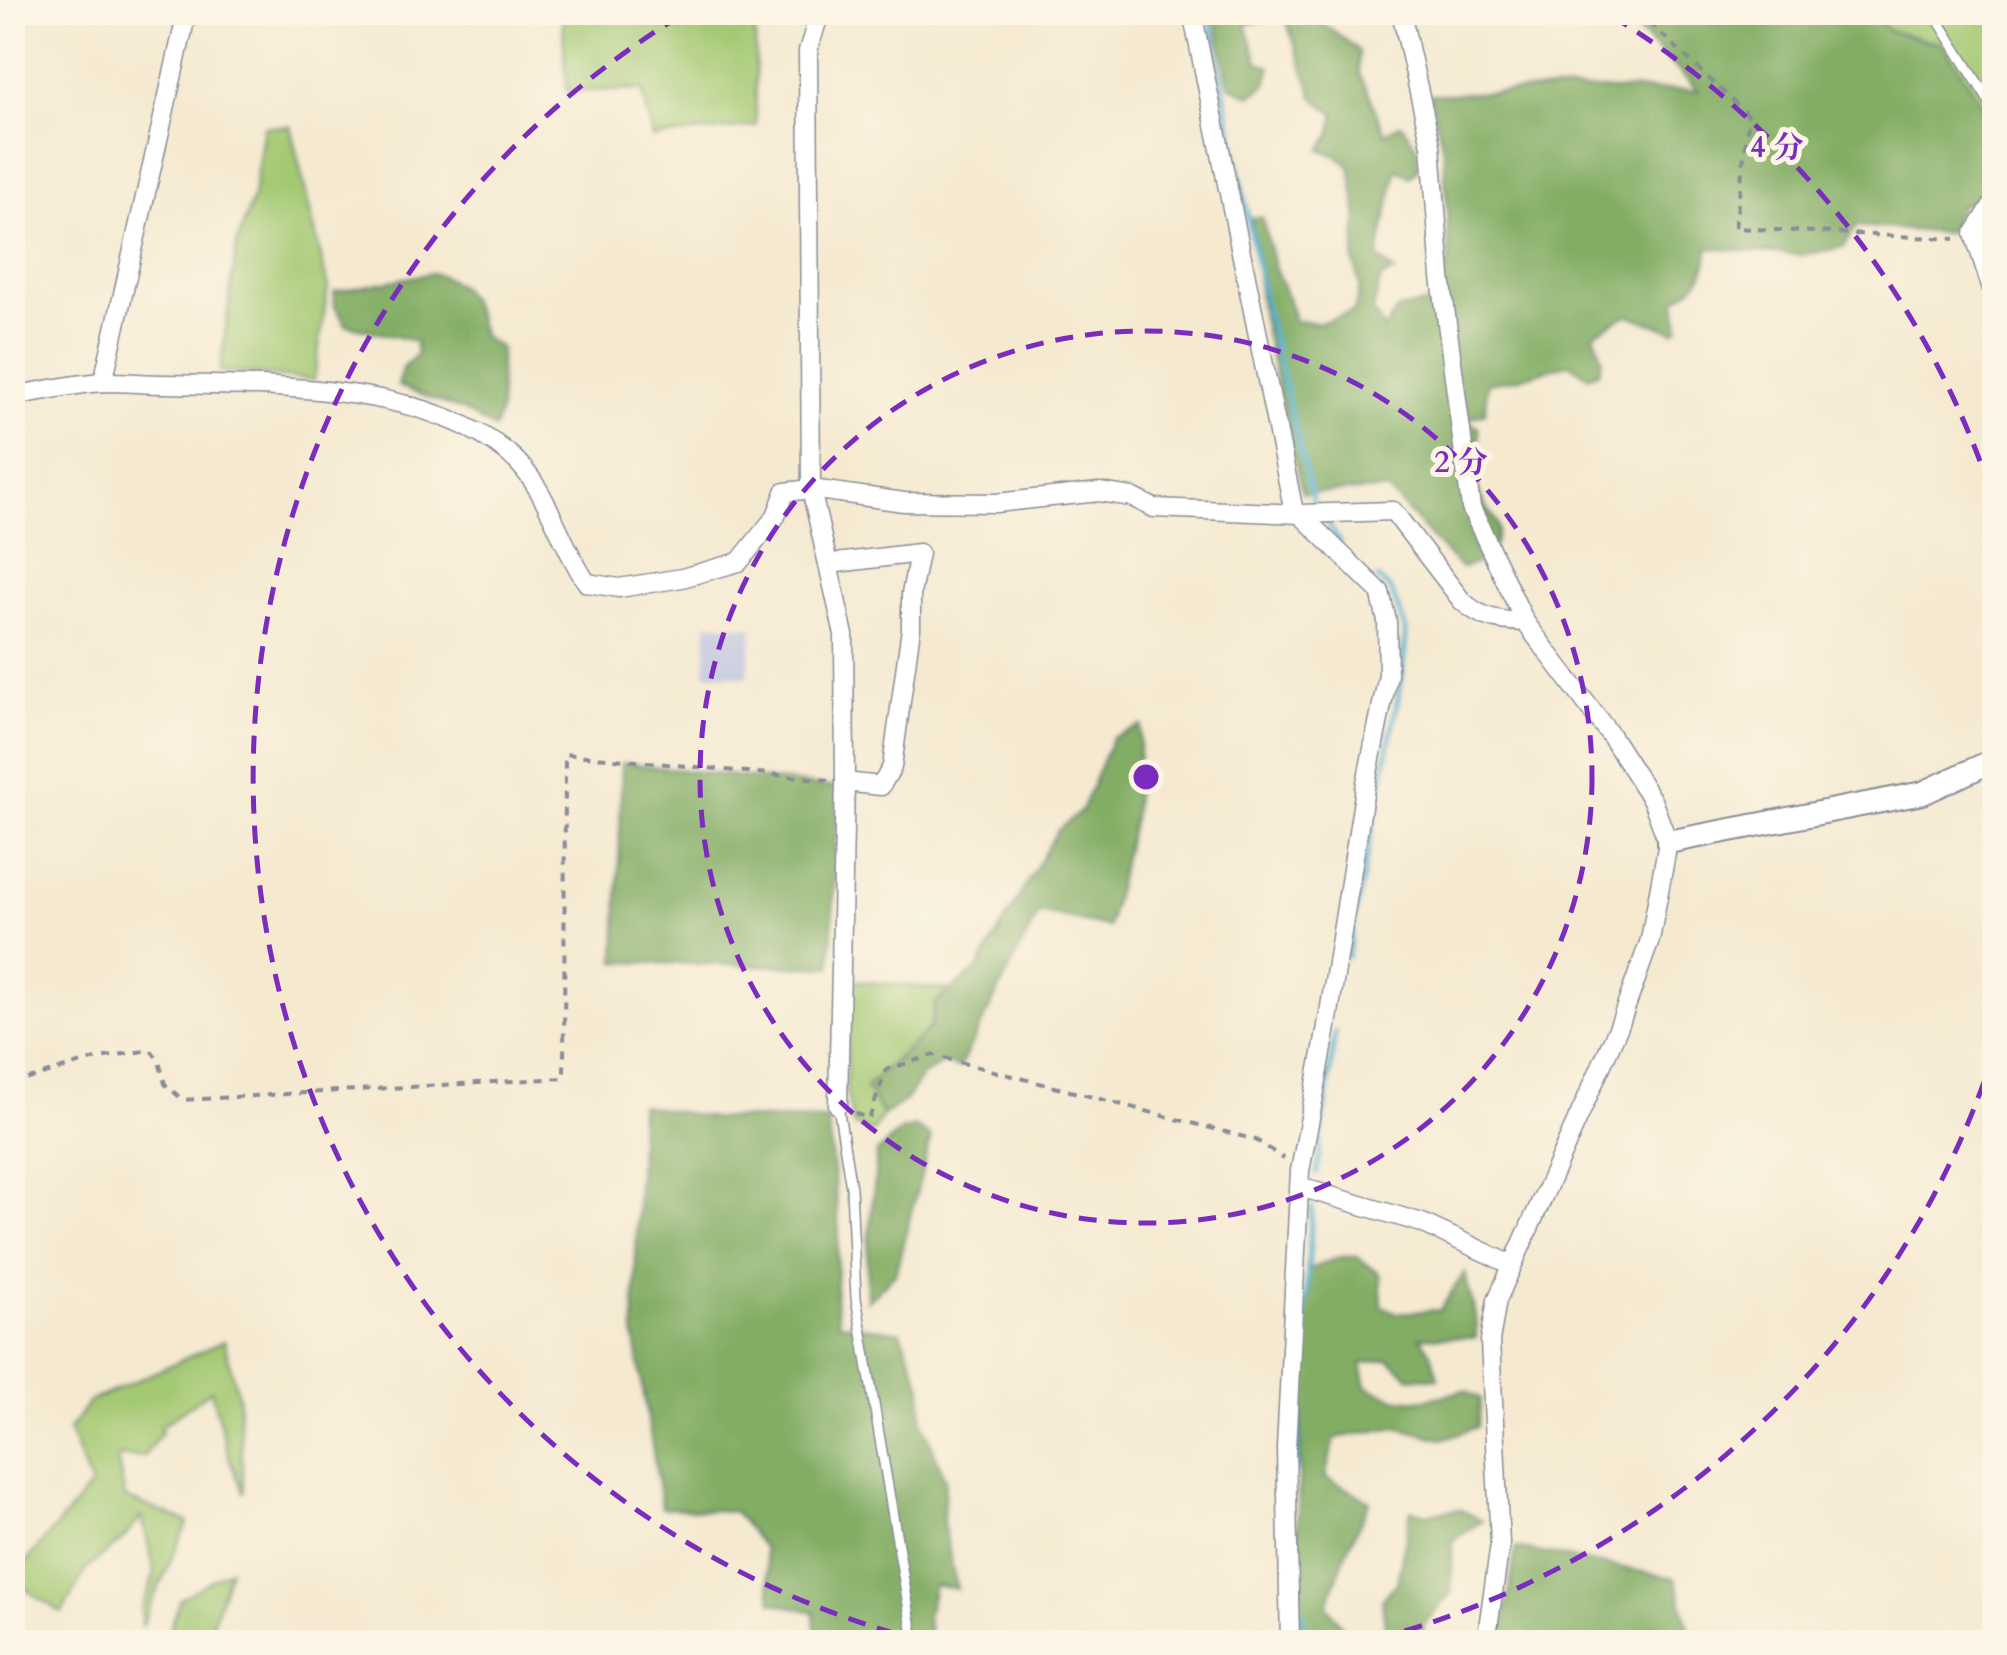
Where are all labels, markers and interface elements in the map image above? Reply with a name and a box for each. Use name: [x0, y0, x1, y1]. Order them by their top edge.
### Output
text: 4 分: [1750, 127, 1804, 168]
text: 2 分: [1434, 442, 1488, 483]
centre of rings: [1128, 759, 1164, 795]

